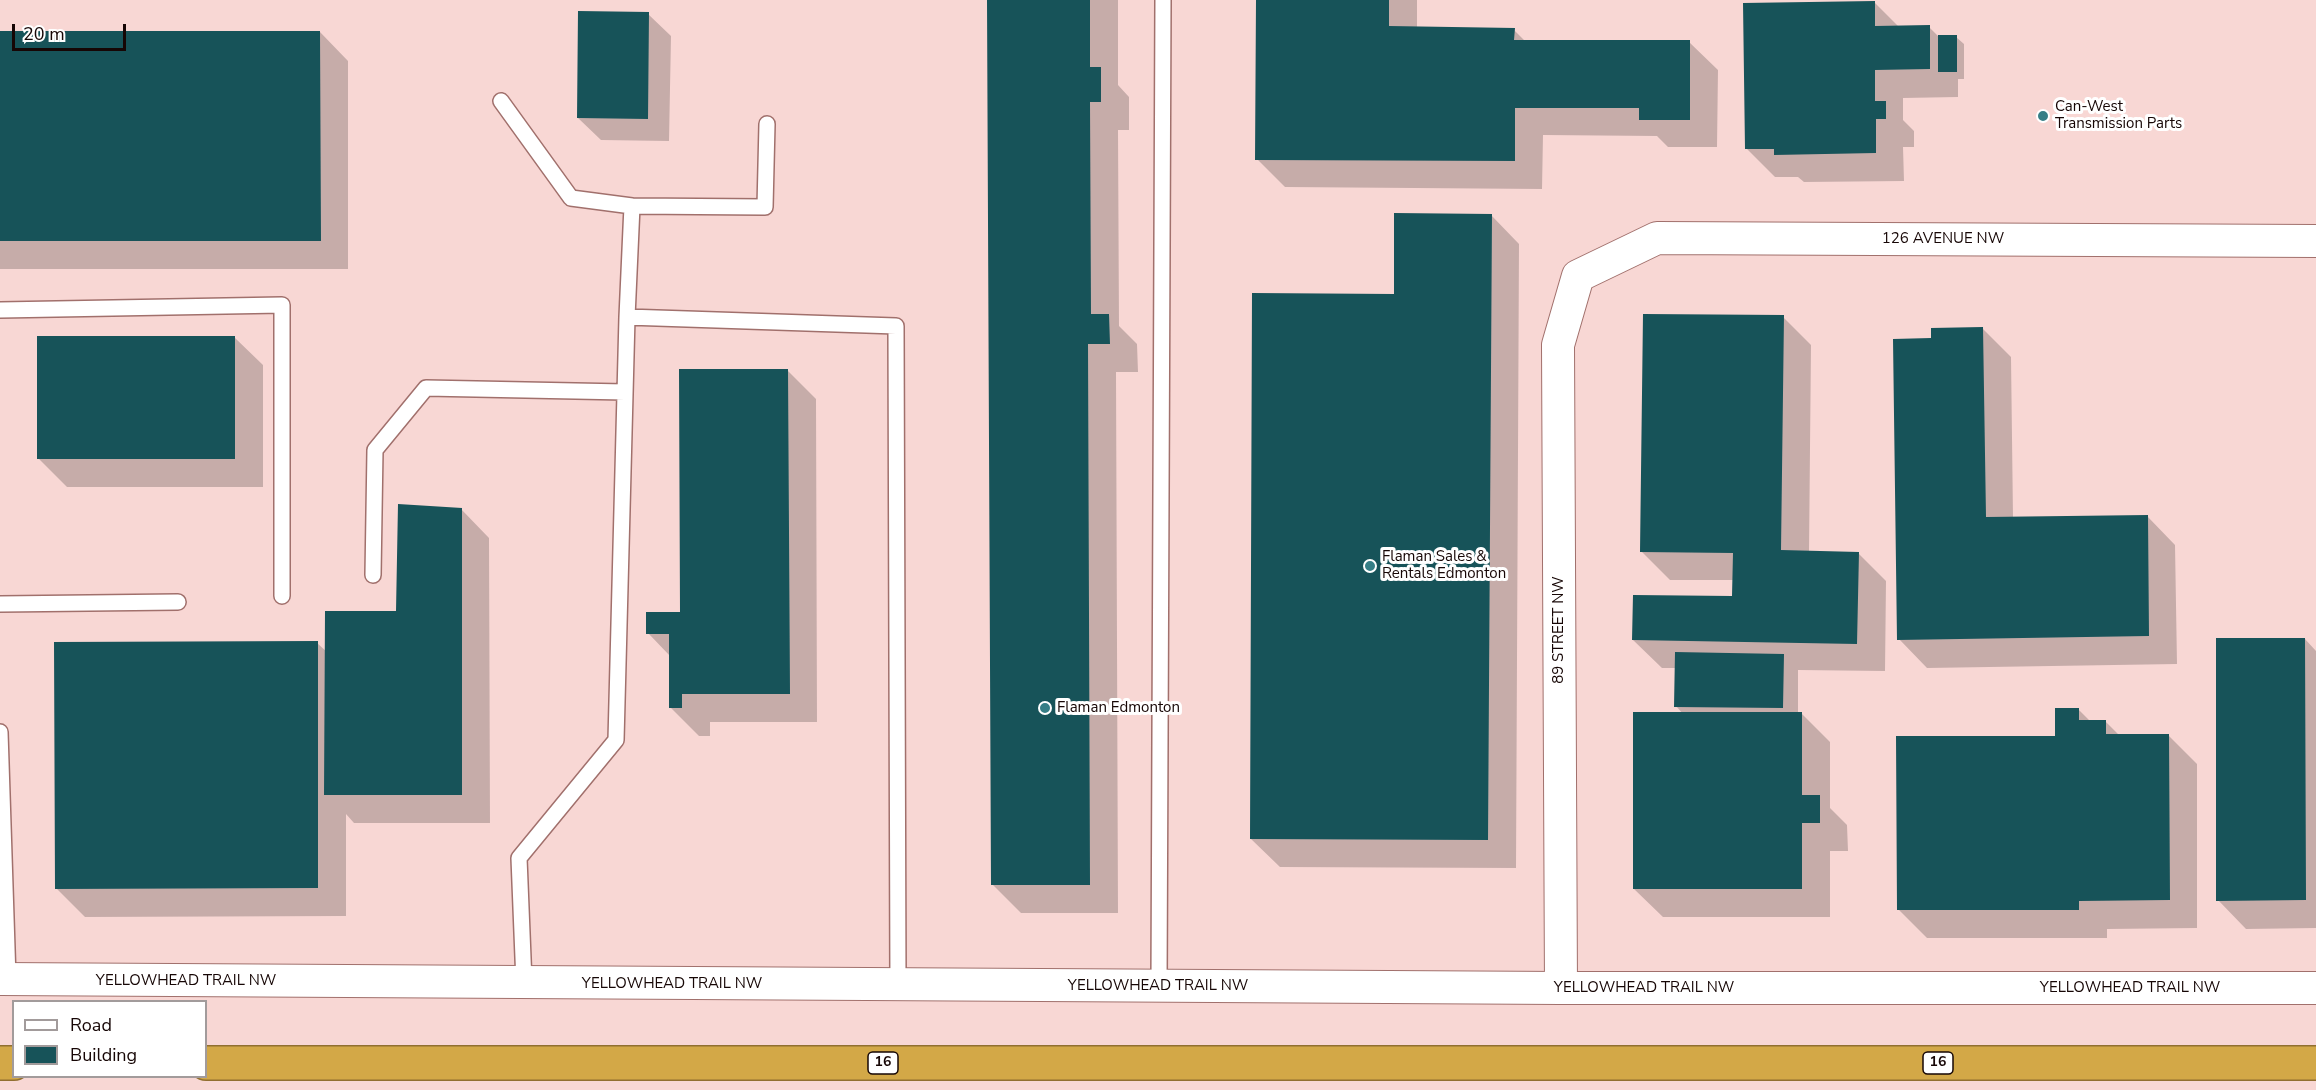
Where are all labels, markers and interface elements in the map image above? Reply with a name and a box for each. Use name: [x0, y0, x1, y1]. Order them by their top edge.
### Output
scale bar: [15, 12, 129, 50]
text: 20 m: [23, 22, 65, 46]
place label: Can-West Transmission Parts: [2055, 98, 2182, 133]
marker: Can-West Transmission Parts: [2036, 109, 2050, 123]
street label: 126 AVENUE NW: [1882, 230, 2004, 248]
place label: Flaman Sales & Rentals Edmonton: [1382, 548, 1506, 583]
marker: Flaman Sales & Rentals Edmonton: [1363, 559, 1377, 573]
street label: 89 STREET NW: [1550, 576, 1568, 684]
place label: Flaman Edmonton: [1057, 699, 1180, 717]
marker: Flaman Edmonton: [1038, 701, 1052, 715]
street label: YELLOWHEAD TRAIL NW: [96, 972, 276, 990]
street label: YELLOWHEAD TRAIL NW: [582, 975, 762, 993]
street label: YELLOWHEAD TRAIL NW: [1068, 977, 1248, 995]
street label: YELLOWHEAD TRAIL NW: [1554, 979, 1734, 997]
street label: YELLOWHEAD TRAIL NW: [2040, 979, 2220, 997]
legend: [12, 1000, 207, 1078]
text: Road: [70, 1013, 112, 1037]
text: Building: [70, 1043, 137, 1067]
road number: 16: [868, 1052, 898, 1074]
road number: 16: [1923, 1052, 1953, 1074]

